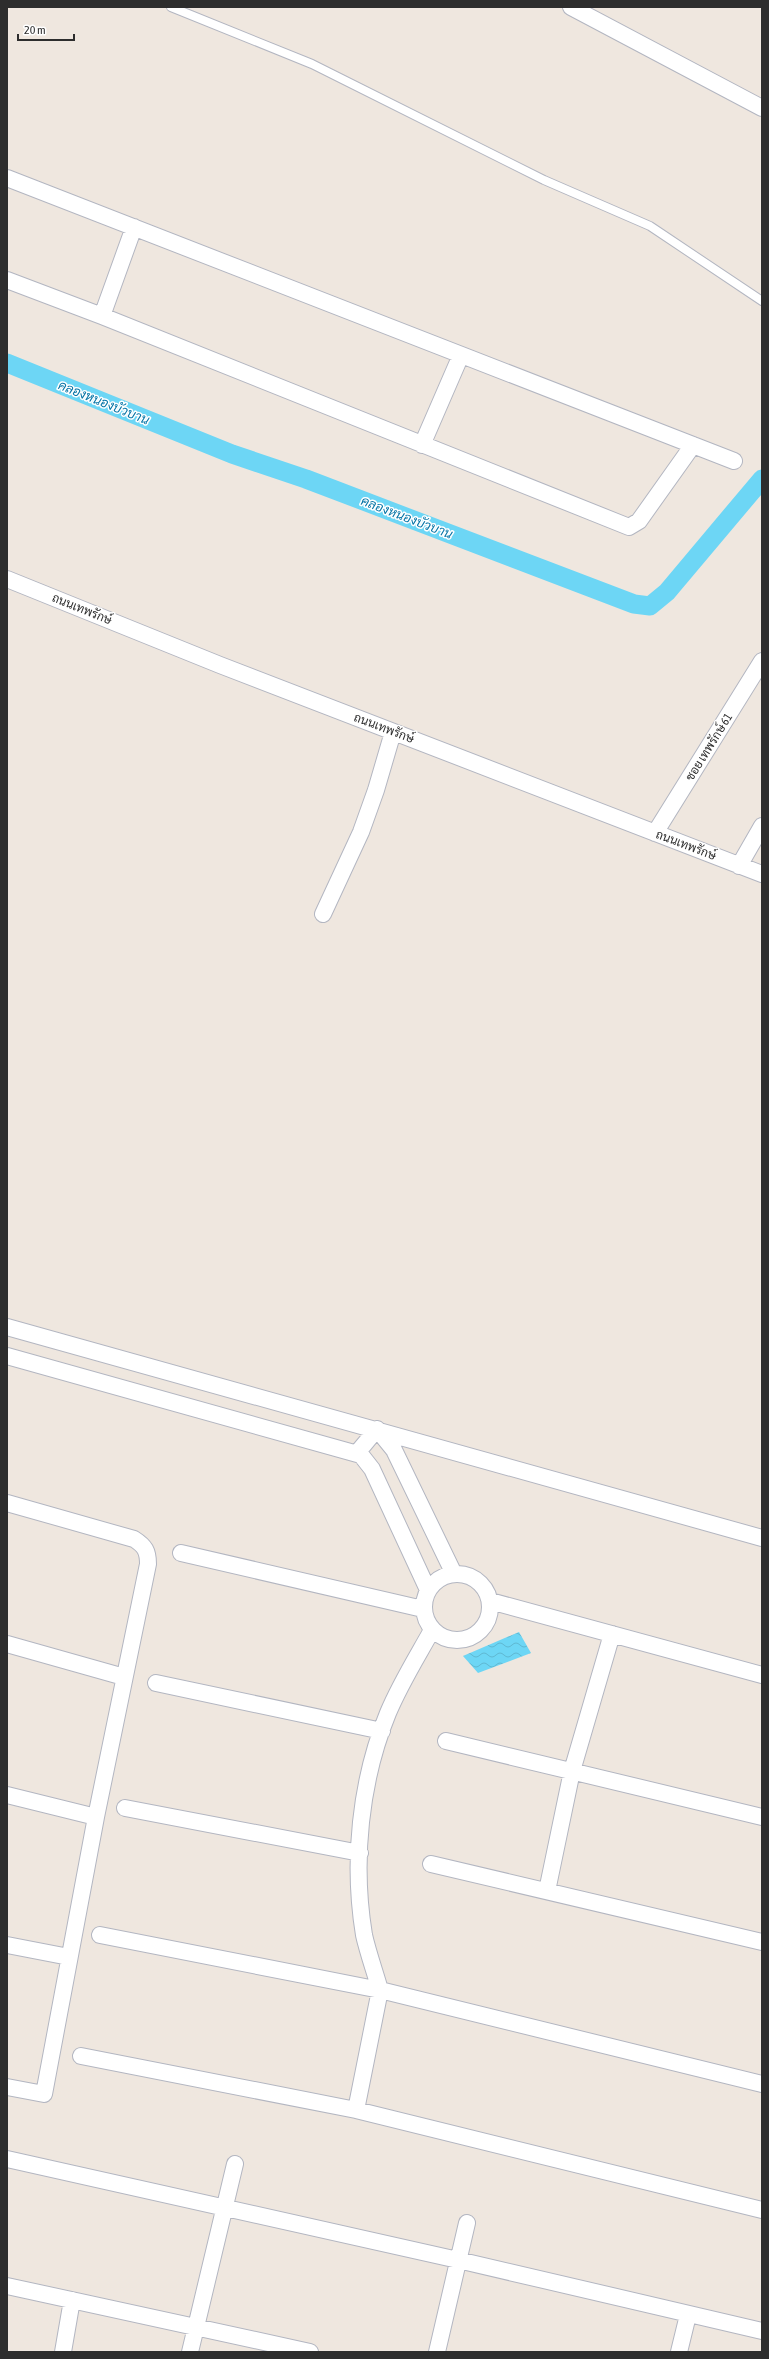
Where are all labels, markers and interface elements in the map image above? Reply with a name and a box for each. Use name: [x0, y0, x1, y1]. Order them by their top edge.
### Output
scale bar: [18, 16, 74, 42]
text: 20 m: [24, 23, 46, 37]
water label: คลองหนองบัวบาน: [56, 377, 152, 428]
water label: คลองหนองบัวบาน: [359, 493, 455, 542]
street label: ถนนเทพรักษ์: [50, 590, 115, 628]
street label: ถนนเทพรักษ์: [352, 709, 417, 746]
street label: ซอย เทพรักษ์ 61: [682, 710, 736, 783]
street label: ถนนเทพรักษ์: [654, 826, 719, 863]

